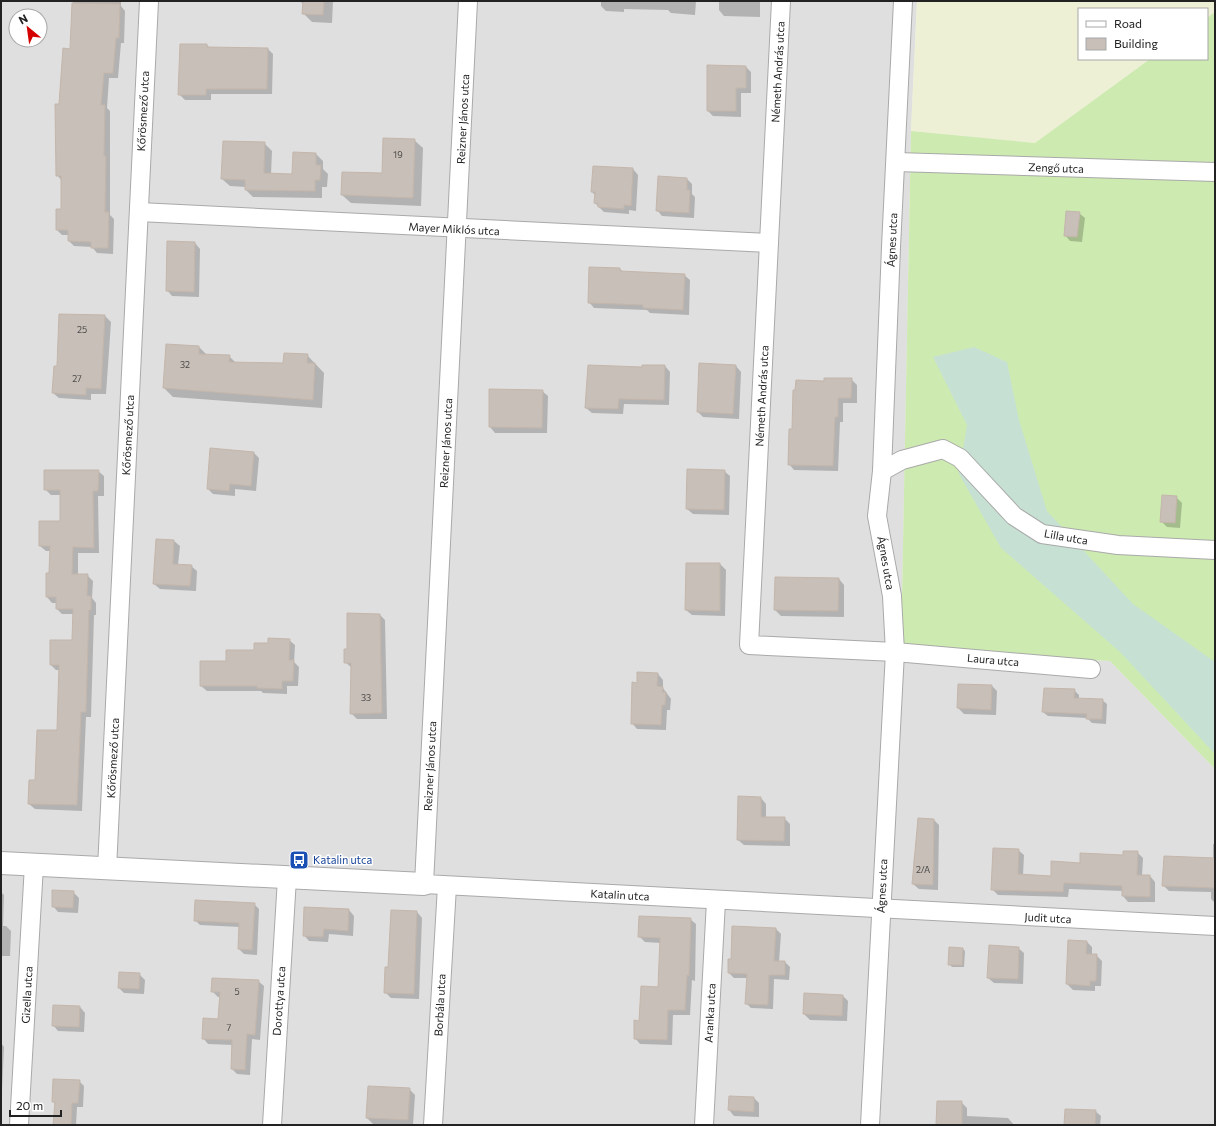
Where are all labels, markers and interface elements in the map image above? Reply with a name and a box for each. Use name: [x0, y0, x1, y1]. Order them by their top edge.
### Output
north arrow: [8, 8, 48, 48]
legend: [1078, 8, 1208, 60]
text: N: [16, 11, 30, 27]
text: Road: [1114, 16, 1142, 30]
street label: Németh András utca: [768, 21, 787, 123]
text: Building: [1114, 36, 1158, 50]
street label: Kőrösmező utca: [134, 70, 151, 152]
street label: Reizner János utca: [454, 74, 472, 164]
house number: 19: [393, 149, 403, 160]
street label: Zengő utca: [1028, 160, 1084, 175]
street label: Ágnes utca: [883, 212, 899, 267]
street label: Mayer Miklós utca: [408, 220, 500, 237]
house number: 25: [77, 324, 87, 335]
street label: Németh András utca: [752, 345, 771, 447]
house number: 32: [180, 359, 190, 370]
house number: 27: [72, 373, 82, 384]
street label: Kőrösmező utca: [119, 394, 136, 476]
street label: Reizner János utca: [437, 398, 455, 488]
street label: Lilla utca: [1043, 526, 1089, 547]
street label: Ágnes utca: [875, 535, 899, 591]
street label: Laura utca: [967, 651, 1020, 668]
house number: 33: [361, 692, 371, 703]
street label: Kőrösmező utca: [104, 717, 121, 799]
street label: Reizner János utca: [421, 721, 439, 811]
bus stop icon: Katalin utca: [288, 849, 310, 871]
place label: Katalin utca: [313, 853, 372, 866]
street label: Ágnes utca: [873, 858, 889, 913]
house number: 2/A: [916, 864, 930, 875]
street label: Katalin utca: [590, 886, 650, 903]
street label: Judit utca: [1024, 910, 1072, 926]
street label: Gizella utca: [19, 966, 34, 1024]
street label: Dorottya utca: [270, 966, 287, 1036]
street label: Borbála utca: [431, 973, 448, 1037]
street label: Aranka utca: [701, 983, 718, 1043]
house number: 5: [234, 986, 240, 997]
house number: 7: [227, 1022, 232, 1033]
scale bar: [10, 1092, 61, 1118]
text: 20 m: [16, 1098, 43, 1112]

